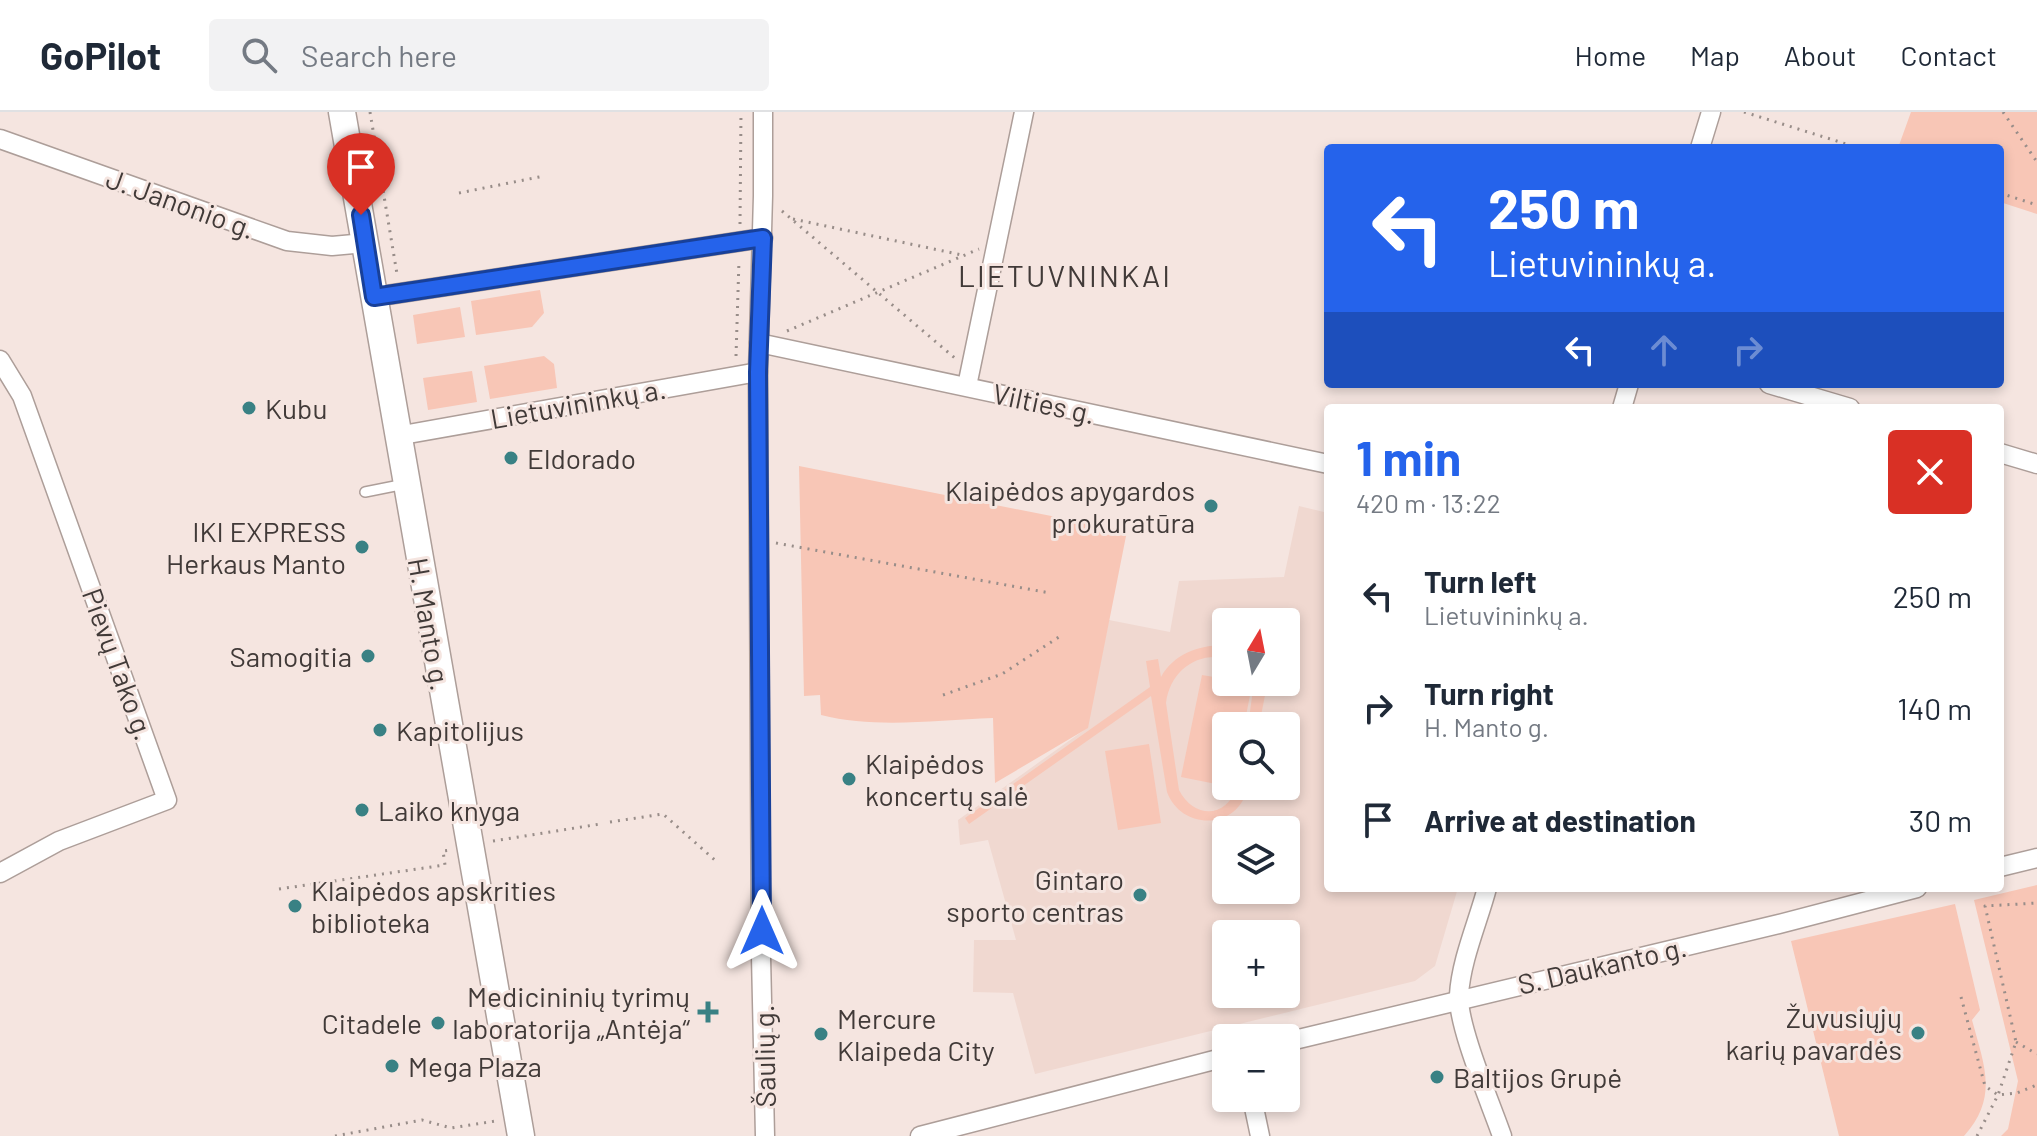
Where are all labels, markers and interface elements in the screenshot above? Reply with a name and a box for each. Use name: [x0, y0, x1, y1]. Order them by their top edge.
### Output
search box: [209, 19, 769, 91]
text: GoPilot: [40, 32, 161, 78]
icon: search: [237, 33, 281, 77]
text: Search here: [301, 37, 457, 73]
text: Home: [1575, 38, 1646, 72]
text: Map: [1690, 38, 1740, 72]
text: About: [1784, 38, 1856, 72]
text: Contact: [1900, 38, 1997, 72]
pin: [327, 133, 395, 215]
icon: arrive: [339, 145, 383, 189]
street label: J. Janonio g.: [102, 160, 260, 246]
text: 250 m: [1488, 173, 1639, 240]
icon: left: [1356, 176, 1460, 280]
text: Lietuvininkų a.: [1488, 241, 1716, 284]
district label: LIETUVNINKAI: [958, 257, 1172, 293]
icon: left: [1558, 328, 1602, 372]
icon: ahead: [1642, 328, 1686, 372]
icon: right: [1726, 328, 1770, 372]
street label: Lietuvininkų a.: [488, 371, 668, 435]
street label: Vilties g.: [990, 376, 1098, 430]
place label: Kubu: [265, 391, 327, 425]
marker: Kubu: [240, 399, 258, 417]
text: 1 min: [1356, 428, 1461, 486]
button: close: [1888, 430, 1972, 514]
place label: Eldorado: [527, 441, 636, 475]
marker: Eldorado: [502, 449, 520, 467]
place label: Klaipėdos apygardos prokuratūra: [945, 473, 1195, 539]
text: 420 m · 13:22: [1356, 487, 1501, 518]
marker: Klaipėdos apygardos prokuratūra: [1202, 497, 1220, 515]
place label: IKI EXPRESS Herkaus Manto: [166, 514, 346, 580]
marker: IKI EXPRESS Herkaus Manto: [353, 538, 371, 556]
street label: H. Manto g.: [402, 555, 458, 693]
text: Turn left: [1424, 563, 1537, 599]
icon: left: [1356, 574, 1400, 618]
text: 250 m: [1893, 578, 1972, 614]
street label: Pievų Tako g.: [76, 583, 162, 745]
text: Lietuvininkų a.: [1424, 599, 1589, 630]
north arrow: [1212, 608, 1300, 696]
map controls: [1212, 608, 1300, 1112]
place label: Samogitia: [229, 639, 352, 673]
marker: Samogitia: [359, 647, 377, 665]
text: Turn right: [1424, 675, 1554, 711]
icon: right: [1356, 686, 1400, 730]
text: 140 m: [1897, 690, 1972, 726]
text: H. Manto g.: [1424, 711, 1549, 742]
button: search: [1212, 712, 1300, 800]
place label: Kapitolijus: [396, 713, 524, 747]
marker: Kapitolijus: [371, 721, 389, 739]
place label: Klaipėdos koncertų salė: [865, 746, 1029, 812]
marker: Klaipėdos koncertų salė: [840, 770, 858, 788]
place label: Laiko knyga: [378, 793, 520, 827]
icon: arrive: [1356, 798, 1400, 842]
marker: Laiko knyga: [353, 801, 371, 819]
text: Arrive at destination: [1424, 802, 1696, 838]
text: 30 m: [1909, 802, 1972, 838]
button: layers: [1212, 816, 1300, 904]
place label: Gintaro sporto centras: [946, 862, 1124, 928]
place label: Klaipėdos apskrities biblioteka: [311, 873, 556, 939]
marker: Gintaro sporto centras: [1131, 886, 1149, 904]
position arrow: [720, 889, 804, 973]
marker: Klaipėdos apskrities biblioteka: [286, 897, 304, 915]
button: +: [1212, 920, 1300, 1008]
street label: S. Daukanto g.: [1514, 929, 1690, 1001]
place label: Medicininių tyrimų laboratorija „Antėja“: [452, 979, 691, 1045]
place label: Žuvusiųjų karių pavardės: [1726, 1000, 1902, 1066]
marker: Medicininių tyrimų laboratorija „Antėja“: [697, 1001, 719, 1023]
place label: Mercure Klaipeda City: [837, 1001, 995, 1067]
street label: Šaulių g.: [746, 1004, 782, 1108]
place label: Citadele: [322, 1006, 422, 1040]
marker: Citadele: [429, 1014, 447, 1032]
button: −: [1212, 1024, 1300, 1112]
marker: Žuvusiųjų karių pavardės: [1909, 1024, 1927, 1042]
marker: Mercure Klaipeda City: [812, 1025, 830, 1043]
place label: Mega Plaza: [408, 1049, 542, 1083]
marker: Mega Plaza: [383, 1057, 401, 1075]
place label: Baltijos Grupė: [1453, 1060, 1622, 1094]
marker: Baltijos Grupė: [1428, 1068, 1446, 1086]

